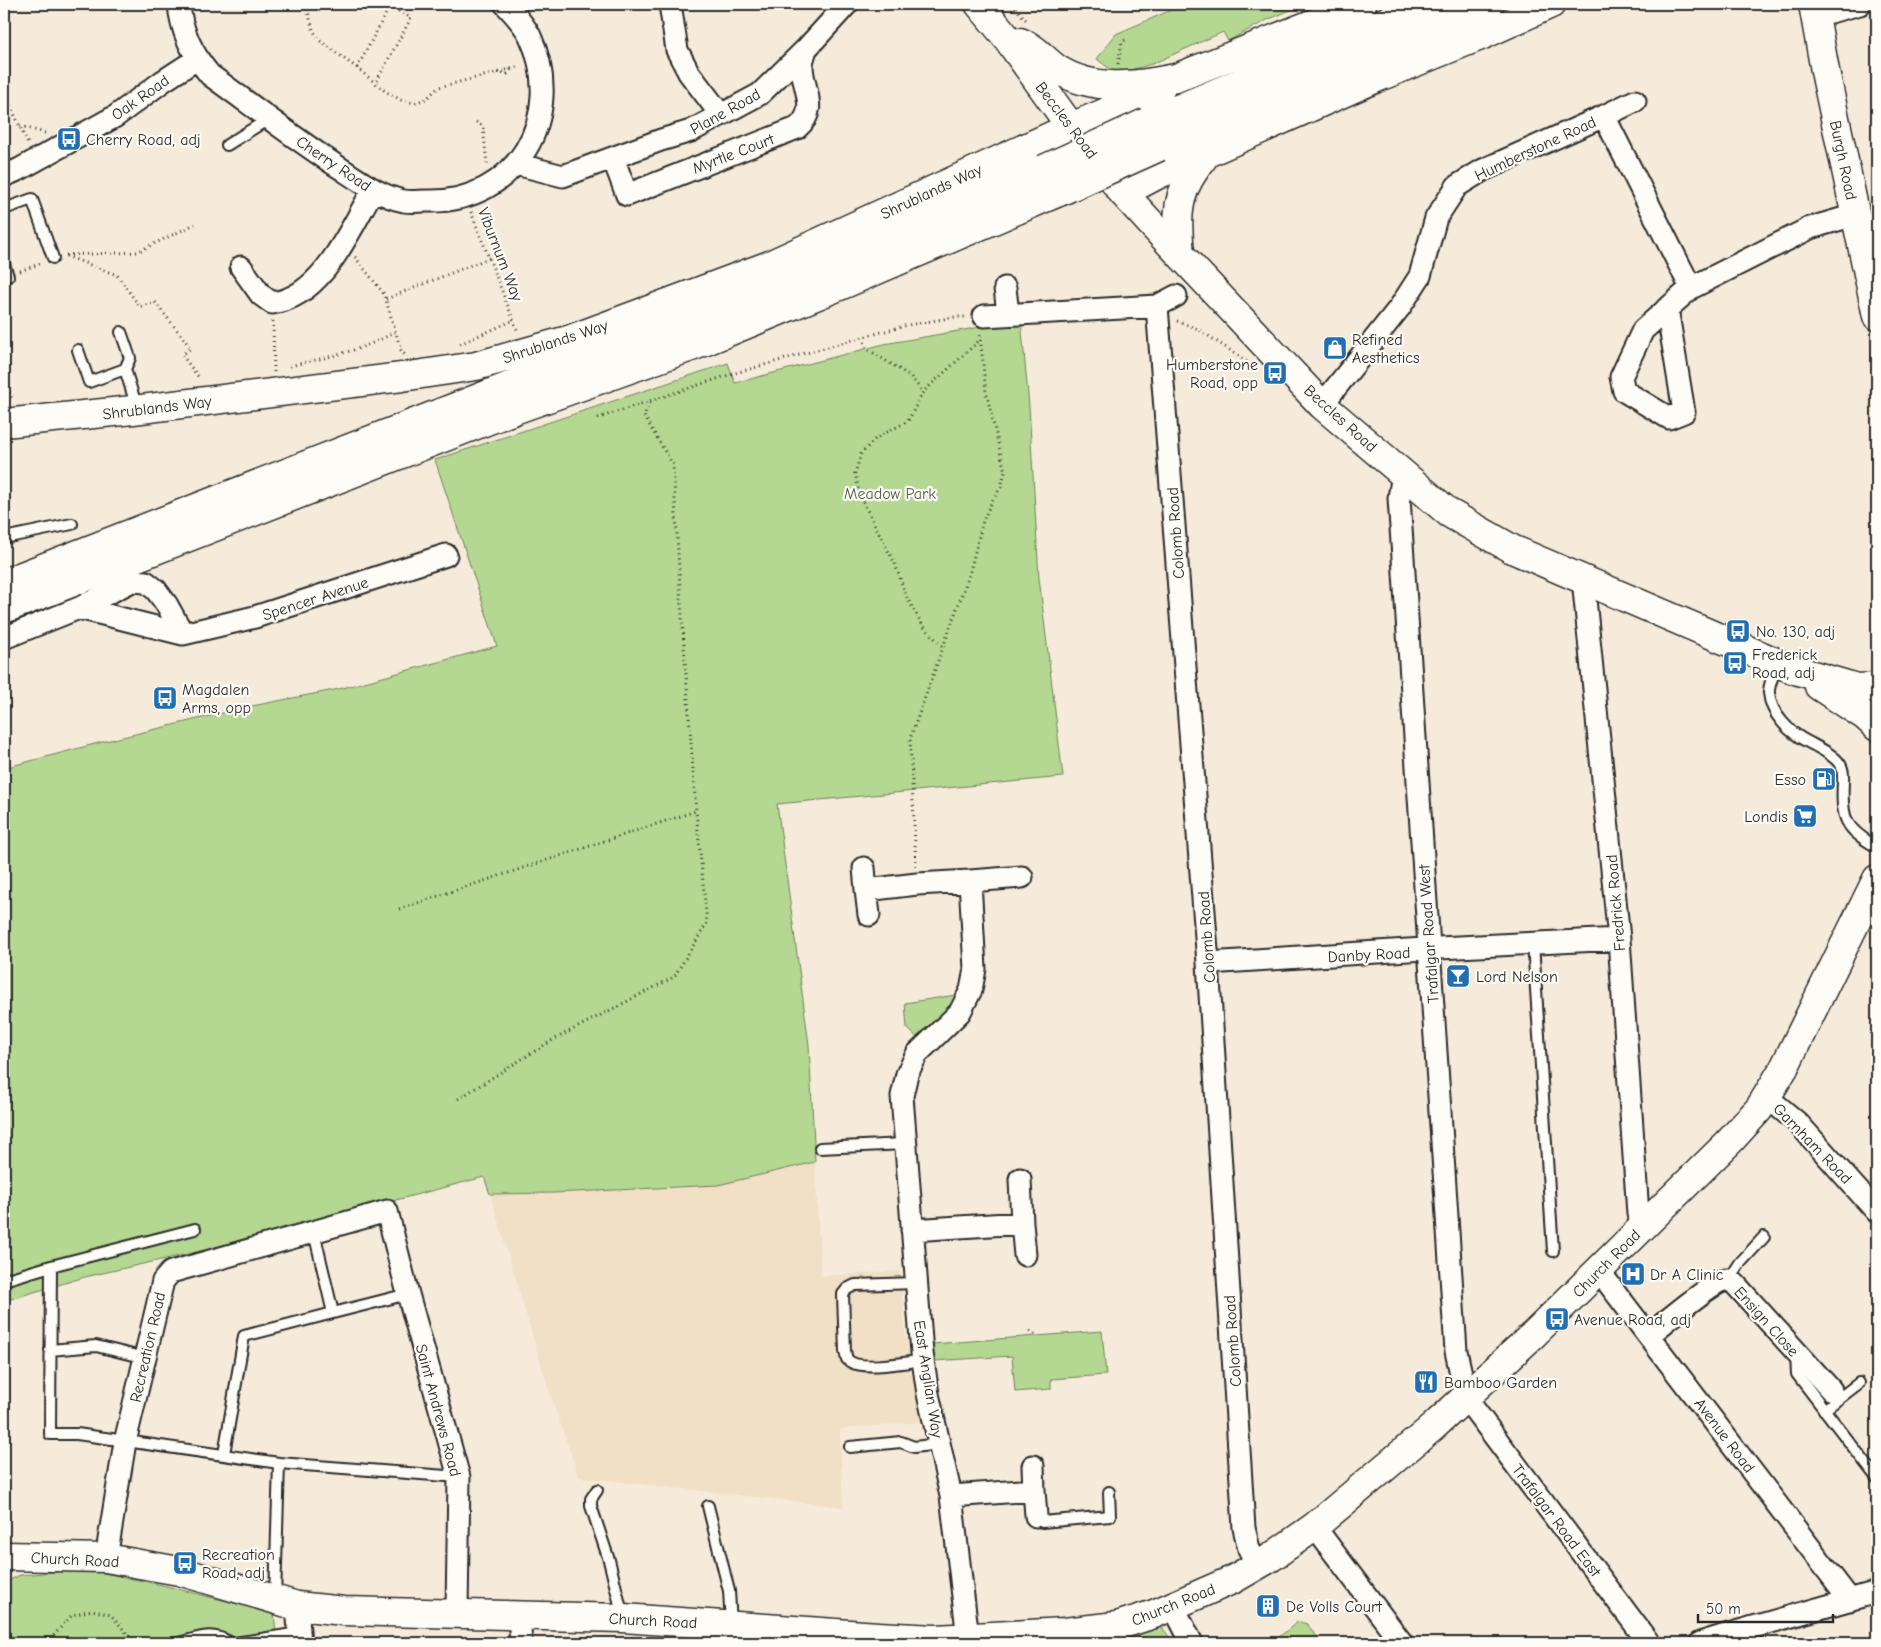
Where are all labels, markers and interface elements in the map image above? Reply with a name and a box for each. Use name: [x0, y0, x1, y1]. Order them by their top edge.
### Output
street label: Oak Road: [108, 71, 173, 124]
street label: Beccles Road: [1031, 79, 1101, 163]
street label: Plane Road: [687, 85, 764, 139]
street label: Humberstone Road: [1472, 113, 1599, 185]
street label: Burgh Road: [1826, 119, 1860, 202]
bus stop icon: Cherry Road, adj: [56, 126, 82, 152]
street label: Myrtle Court: [690, 130, 777, 178]
place label: Cherry Road, adj: [86, 131, 201, 149]
street label: Cherry Road: [293, 132, 374, 195]
street label: Shrublands Way: [878, 160, 986, 223]
street label: Viburnum Way: [474, 205, 527, 305]
street label: Shrublands Way: [500, 316, 611, 367]
place label: Refined Aesthetics: [1352, 331, 1420, 367]
shop icon: Refined Aesthetics: [1322, 335, 1348, 361]
place label: Humberstone Road, opp: [1166, 356, 1258, 392]
bus stop icon: Humberstone Road, opp: [1262, 360, 1288, 386]
street label: Beccles Road: [1300, 381, 1380, 456]
street label: Shrublands Way: [102, 392, 214, 424]
park label: Meadow Park: [844, 485, 936, 503]
street label: Colomb Road: [1164, 486, 1188, 579]
street label: Spencer Avenue: [260, 573, 371, 625]
bus stop icon: No. 130, adj: [1725, 618, 1751, 644]
place label: No. 130, adj: [1756, 623, 1835, 641]
place label: Frederick Road, adj: [1752, 646, 1817, 682]
bus stop icon: Frederick Road, adj: [1722, 650, 1748, 676]
place label: Magdalen Arms, opp: [182, 681, 251, 717]
bus stop icon: Magdalen Arms, opp: [152, 685, 178, 711]
fuel station icon: Esso: [1811, 766, 1837, 792]
place label: Esso: [1775, 771, 1806, 789]
supermarket icon: Londis: [1792, 803, 1818, 829]
place label: Londis: [1744, 808, 1788, 826]
street label: Fredrick Road: [1603, 854, 1629, 952]
street label: Trafalgar Road West: [1415, 864, 1443, 1004]
street label: Colomb Road: [1195, 890, 1219, 983]
street label: Danby Road: [1327, 944, 1411, 966]
bar icon: Lord Nelson: [1445, 963, 1471, 989]
place label: Lord Nelson: [1476, 968, 1558, 986]
street label: Garnham Road: [1769, 1100, 1855, 1188]
street label: Church Road: [1569, 1226, 1644, 1301]
hospital icon: Dr A Clinic: [1620, 1261, 1646, 1287]
place label: Dr A Clinic: [1650, 1266, 1724, 1284]
street label: Ensign Close: [1730, 1283, 1802, 1360]
street label: Recreation Road: [127, 1290, 169, 1404]
street label: Colomb Road: [1221, 1294, 1245, 1387]
bus stop icon: Avenue Road, adj: [1544, 1306, 1570, 1332]
place label: Avenue Road, adj: [1574, 1311, 1691, 1329]
street label: East Anglian Way: [910, 1319, 946, 1440]
street label: Saint Andrews Road: [412, 1342, 464, 1478]
restaurant icon: Bamboo Garden: [1413, 1369, 1439, 1395]
place label: Bamboo Garden: [1444, 1374, 1557, 1392]
street label: Avenue Road: [1690, 1395, 1758, 1476]
street label: Trafalgar Road East: [1508, 1461, 1605, 1581]
place label: Recreation Road, adj: [202, 1546, 275, 1582]
street label: Church Road: [30, 1549, 120, 1571]
bus stop icon: Recreation Road, adj: [172, 1550, 198, 1576]
street label: Church Road: [1129, 1580, 1218, 1630]
scale bar: [1698, 1592, 1834, 1624]
building icon: De Volls Court: [1255, 1593, 1281, 1619]
place label: De Volls Court: [1286, 1598, 1382, 1616]
text: 50 m: [1706, 1600, 1741, 1618]
street label: Church Road: [608, 1610, 698, 1632]

